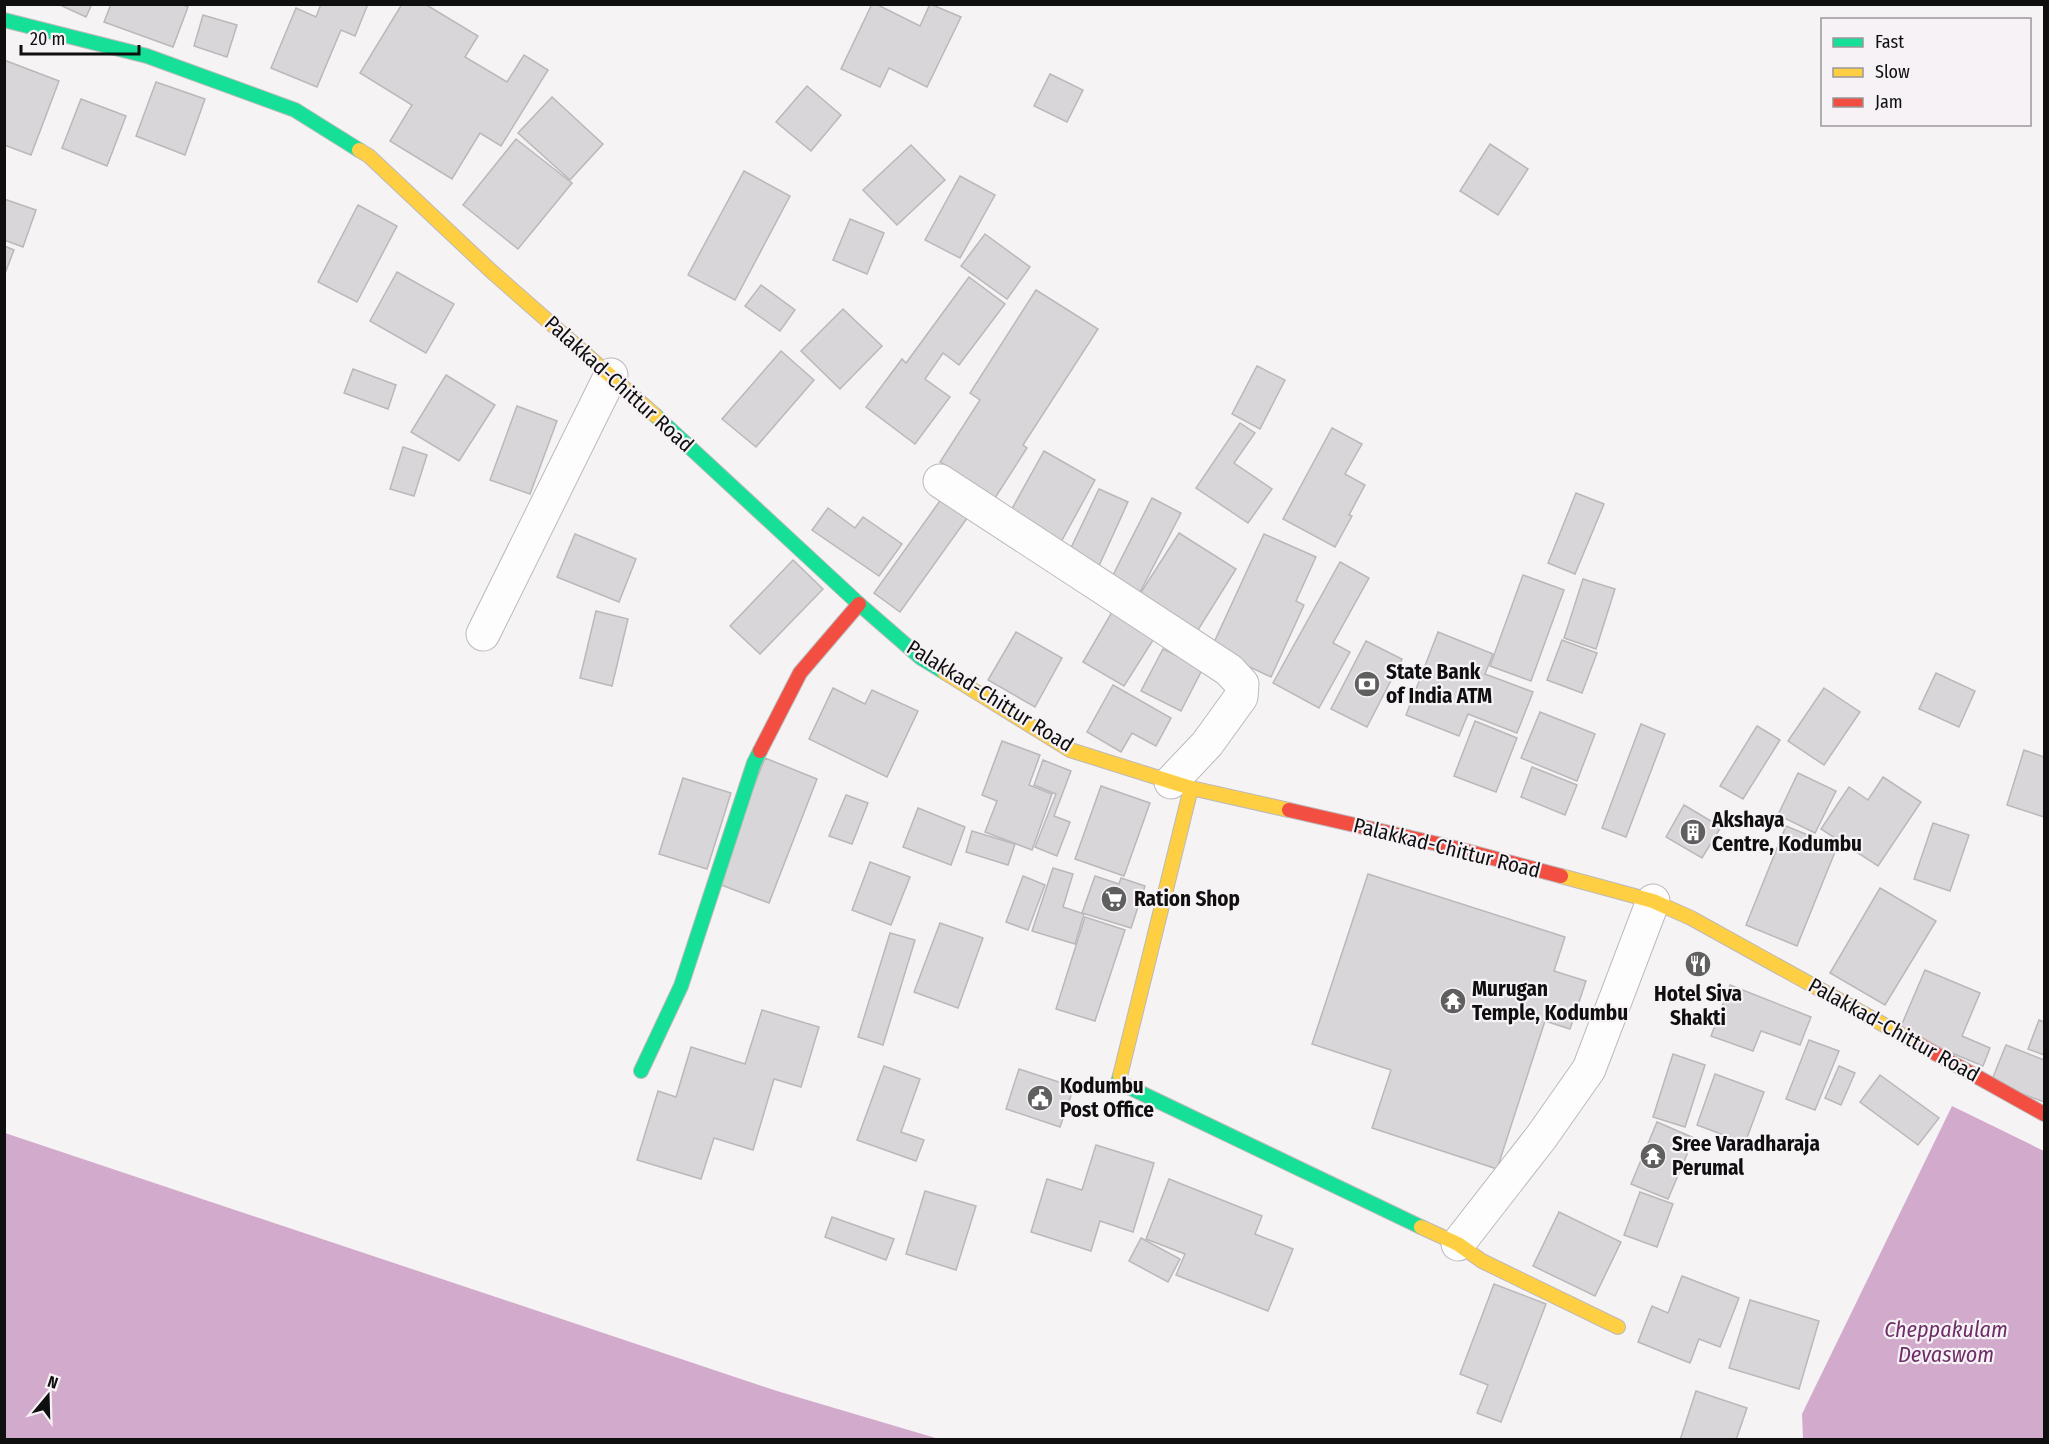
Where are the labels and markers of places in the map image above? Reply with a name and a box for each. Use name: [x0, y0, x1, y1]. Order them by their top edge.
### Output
place label: State Bank of India ATM: [1386, 659, 1492, 709]
bank icon: State Bank of India ATM: [1352, 669, 1382, 699]
place label: Akshaya Centre, Kodumbu: [1711, 807, 1862, 857]
building icon: Akshaya Centre, Kodumbu: [1678, 817, 1708, 847]
supermarket icon: Ration Shop: [1099, 884, 1129, 914]
place label: Ration Shop: [1134, 886, 1240, 912]
restaurant icon: Hotel Siva Shakti: [1683, 949, 1713, 979]
place label: Murugan Temple, Kodumbu: [1472, 976, 1628, 1026]
place label: Hotel Siva Shakti: [1654, 981, 1742, 1031]
temple icon: Murugan Temple, Kodumbu: [1438, 986, 1468, 1016]
place label: Kodumbu Post Office: [1060, 1073, 1154, 1123]
public building icon: Kodumbu Post Office: [1025, 1083, 1055, 1113]
place label: Sree Varadharaja Perumal: [1672, 1131, 1820, 1181]
temple icon: Sree Varadharaja Perumal: [1638, 1141, 1668, 1171]

